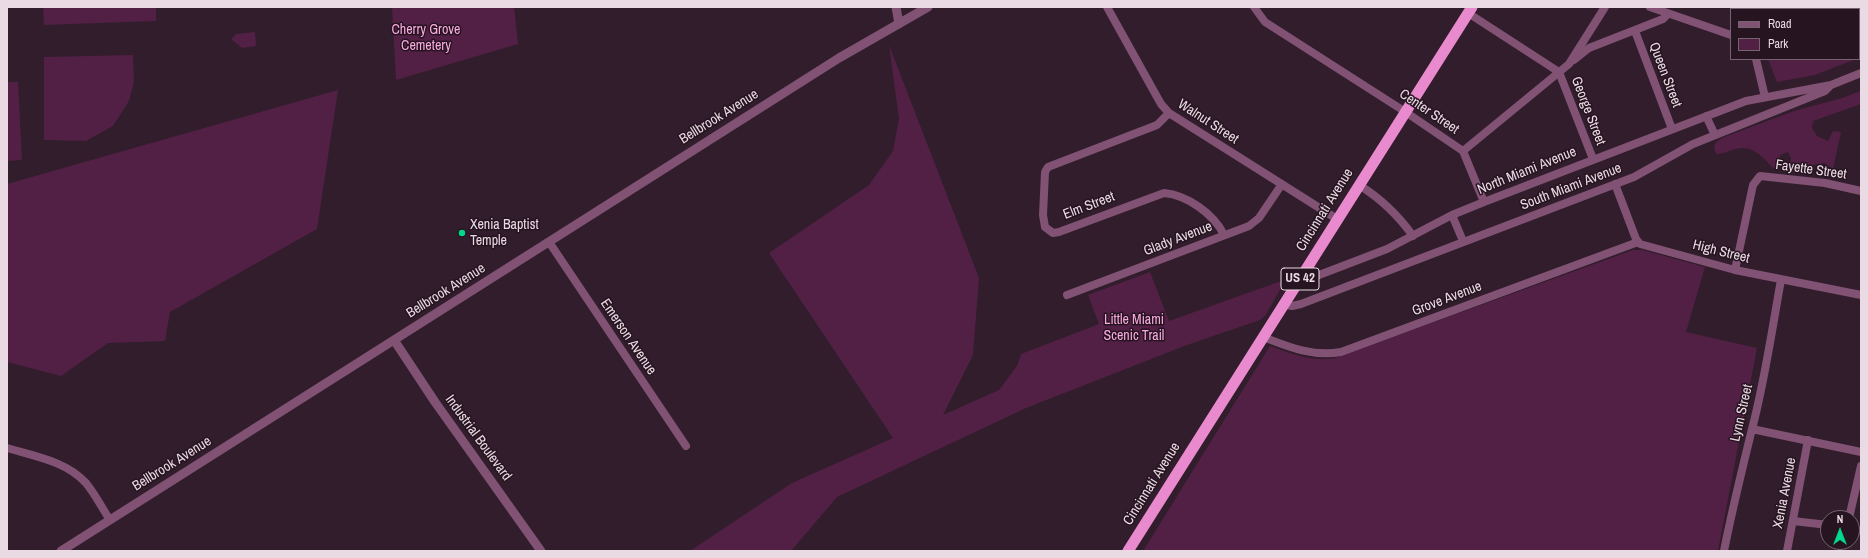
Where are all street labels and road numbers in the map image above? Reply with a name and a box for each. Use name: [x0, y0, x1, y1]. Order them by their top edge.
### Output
street label: Queen Street: [1645, 40, 1685, 110]
street label: George Street: [1567, 74, 1609, 148]
street label: Bellbrook Avenue: [676, 86, 762, 148]
street label: Center Street: [1396, 86, 1462, 138]
street label: Walnut Street: [1174, 96, 1242, 148]
street label: North Miami Avenue: [1475, 144, 1579, 198]
street label: Fayette Street: [1774, 157, 1848, 183]
street label: South Miami Avenue: [1518, 160, 1624, 214]
street label: Cincinnati Avenue: [1293, 166, 1357, 254]
street label: Elm Street: [1061, 189, 1117, 223]
street label: Glady Avenue: [1141, 218, 1215, 260]
street label: High Street: [1691, 237, 1751, 267]
street label: Bellbrook Avenue: [403, 260, 489, 322]
road number: US 42: [1281, 268, 1319, 290]
street label: Grove Avenue: [1410, 278, 1484, 320]
street label: Emerson Avenue: [596, 296, 660, 378]
street label: Lynn Street: [1727, 383, 1757, 443]
street label: Industrial Boulevard: [441, 392, 515, 484]
street label: Bellbrook Avenue: [129, 433, 215, 495]
street label: Cincinnati Avenue: [1120, 440, 1184, 528]
street label: Xenia Avenue: [1770, 456, 1800, 530]

